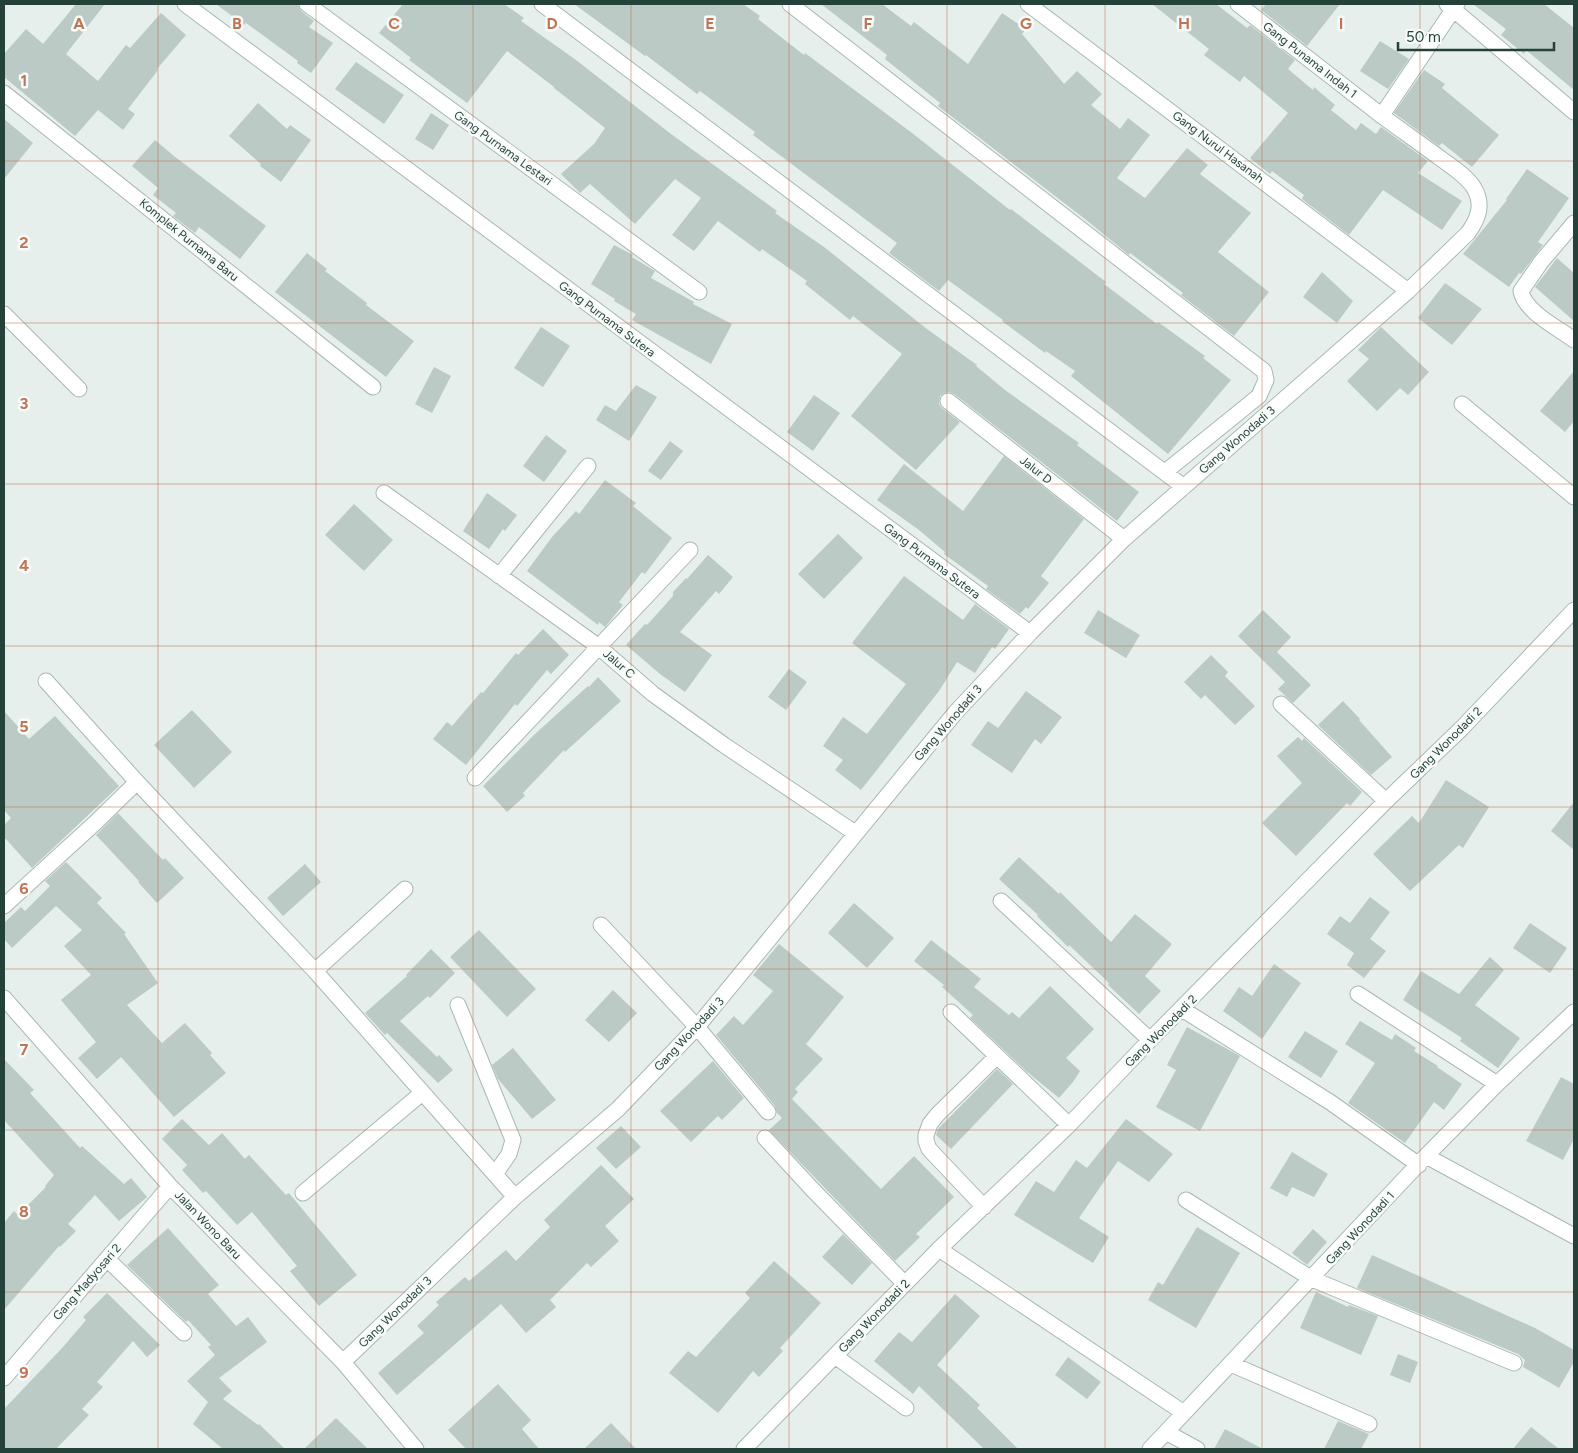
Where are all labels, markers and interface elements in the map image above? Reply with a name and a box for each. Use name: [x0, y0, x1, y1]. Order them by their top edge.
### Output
text: A: [73, 14, 85, 33]
text: B: [232, 14, 242, 33]
text: C: [388, 14, 400, 33]
text: D: [546, 14, 558, 33]
text: E: [705, 14, 715, 33]
text: F: [864, 14, 873, 33]
text: G: [1020, 14, 1032, 33]
text: H: [1178, 14, 1190, 33]
street label: Gang Punama Indah 1: [1260, 19, 1360, 101]
scale bar: [1398, 20, 1554, 52]
text: 50 m: [1406, 28, 1441, 46]
text: 1: [21, 71, 27, 90]
street label: Gang Purnama Lestari: [451, 108, 555, 188]
street label: Gang Nurul Hasanah: [1170, 108, 1267, 186]
street label: Komplek Purnama Baru: [137, 196, 241, 284]
text: 2: [19, 233, 29, 252]
street label: Gang Purnama Sutera: [556, 278, 658, 360]
text: 3: [20, 394, 29, 413]
street label: Gang Wonodadi 3: [1196, 403, 1278, 477]
street label: Jalur D: [1017, 453, 1055, 487]
street label: Gang Purnama Sutera: [881, 520, 983, 602]
text: 4: [19, 556, 29, 575]
street label: Jalur C: [600, 646, 638, 682]
street label: Gang Wonodadi 3: [911, 682, 985, 764]
street label: Gang Wonodadi 2: [1407, 704, 1485, 782]
text: 5: [19, 717, 29, 736]
text: 6: [19, 879, 29, 898]
street label: Gang Wonodadi 2: [1122, 992, 1200, 1070]
street label: Gang Wonodadi 3: [651, 994, 727, 1074]
text: 7: [20, 1040, 29, 1059]
street label: Jalan Wono Baru: [172, 1188, 244, 1262]
street label: Gang Wonodadi 1: [1323, 1189, 1397, 1267]
text: 8: [19, 1202, 29, 1221]
street label: Gang Madyosari 2: [50, 1241, 124, 1323]
street label: Gang Wonodadi 3: [356, 1274, 434, 1350]
street label: Gang Wonodadi 2: [836, 1277, 912, 1355]
text: 9: [19, 1363, 29, 1382]

